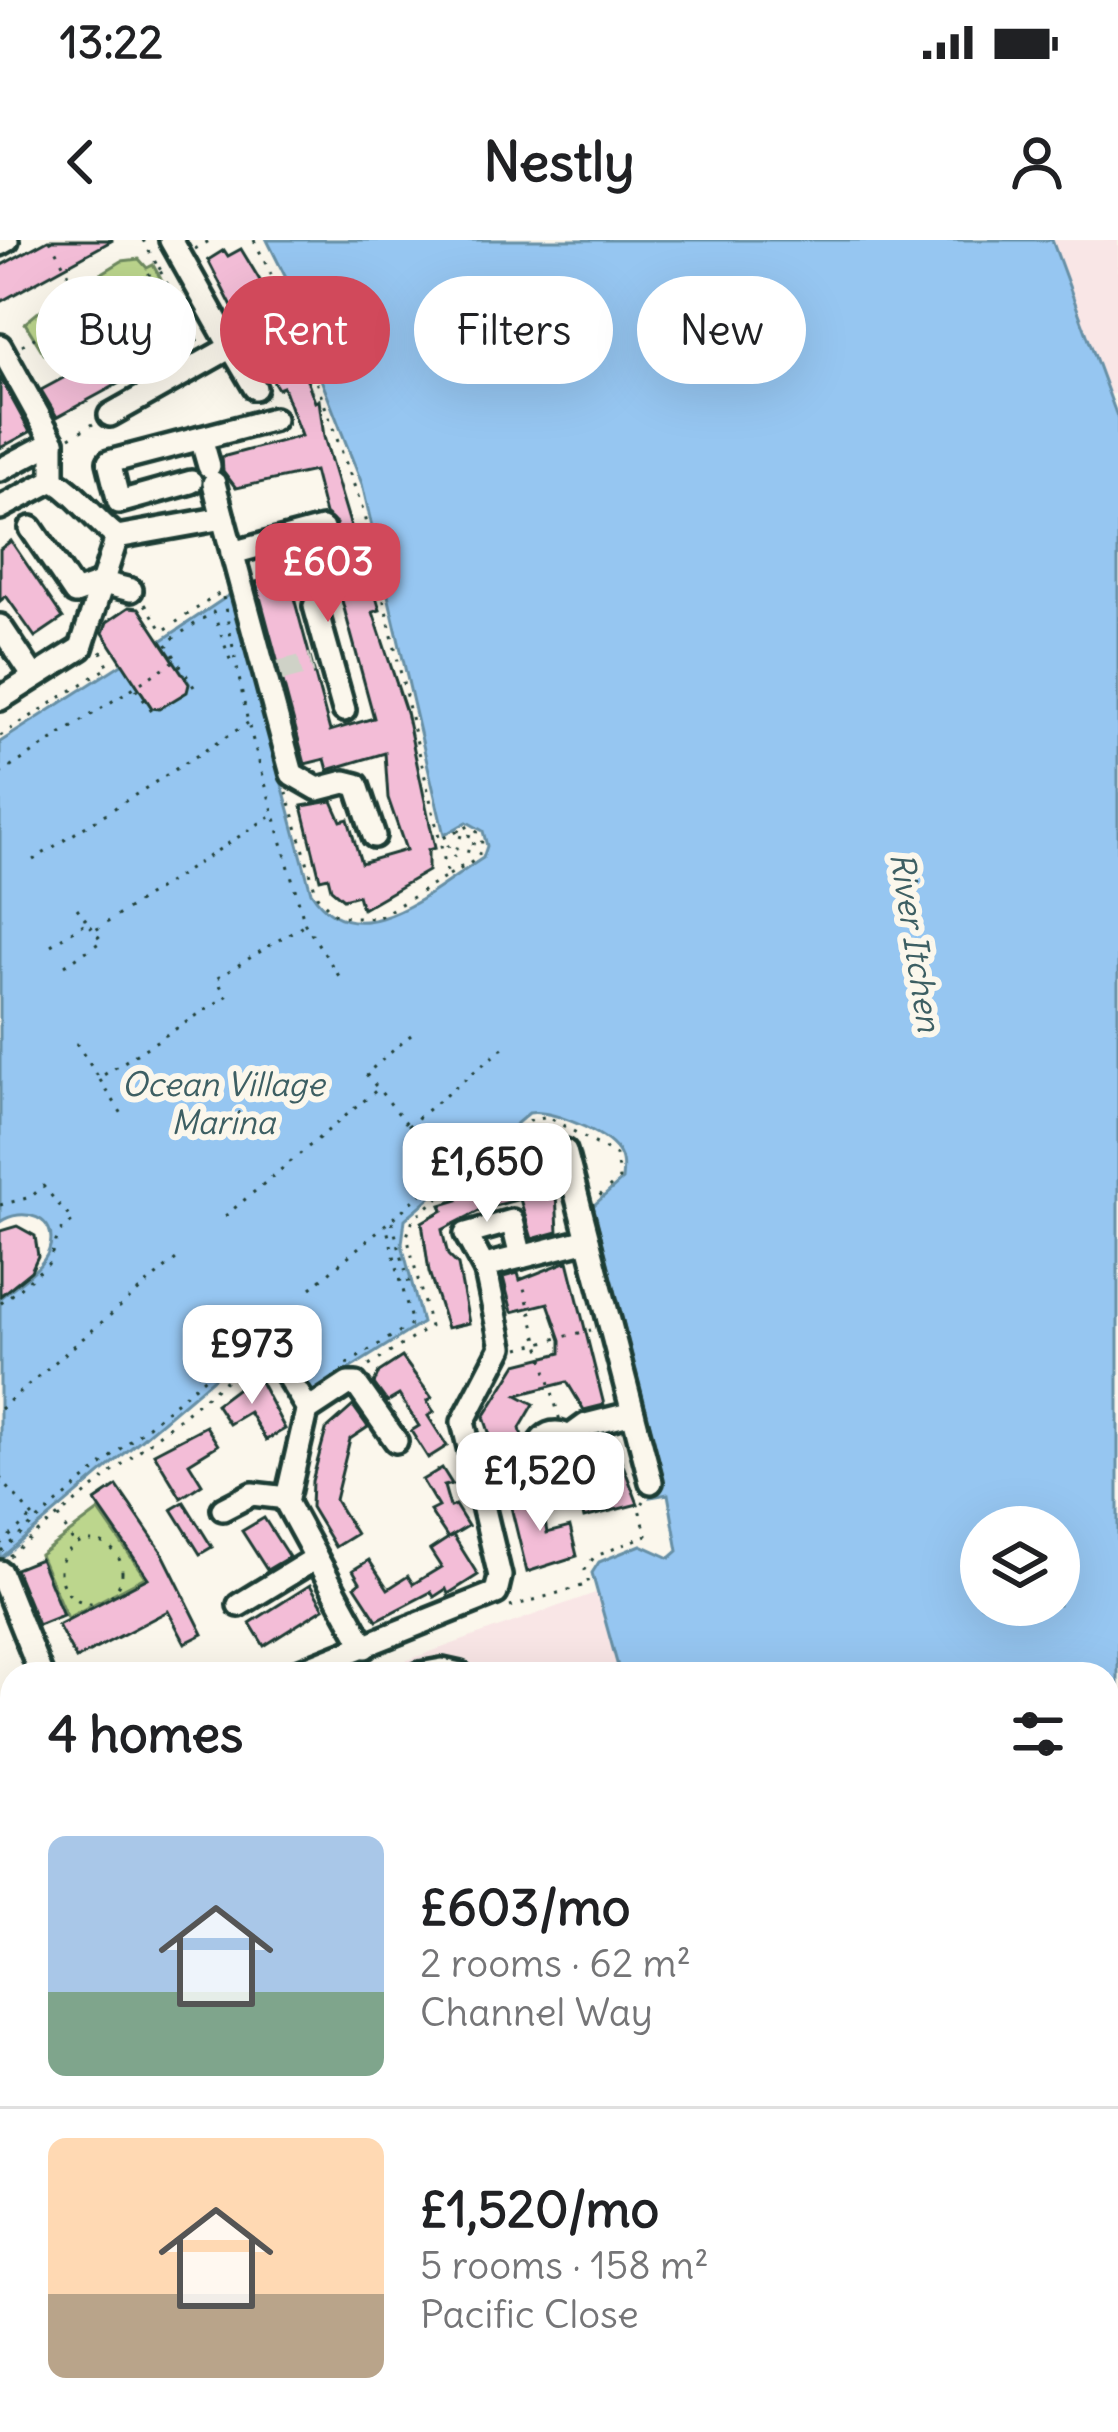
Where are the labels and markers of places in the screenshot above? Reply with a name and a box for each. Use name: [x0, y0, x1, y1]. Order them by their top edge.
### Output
pin: £603: [257, 523, 399, 625]
pin: £1,650: [389, 1123, 585, 1225]
pin: £973: [181, 1305, 323, 1407]
pin: £1,520: [442, 1432, 638, 1534]

